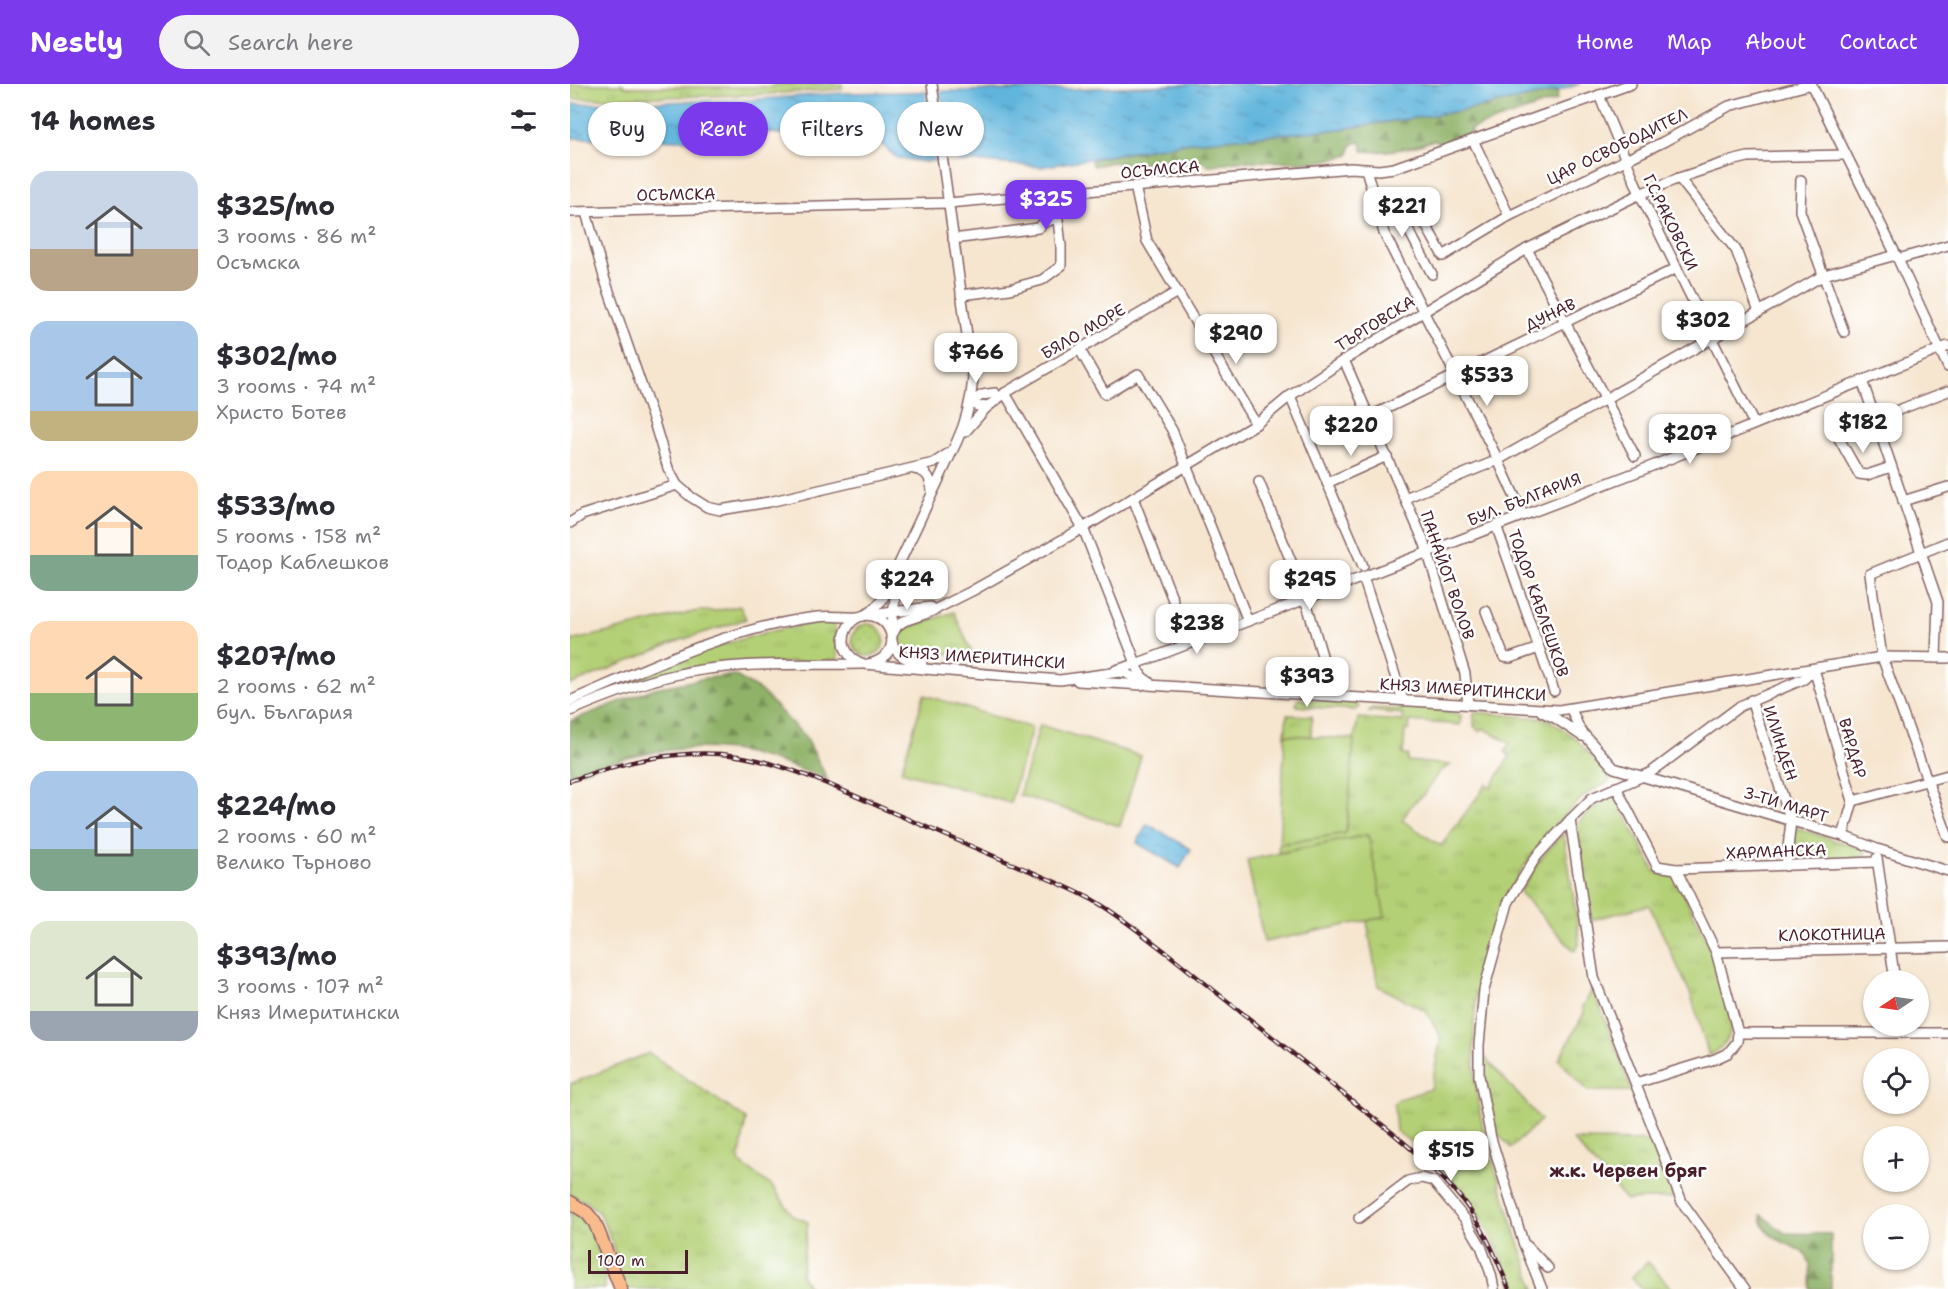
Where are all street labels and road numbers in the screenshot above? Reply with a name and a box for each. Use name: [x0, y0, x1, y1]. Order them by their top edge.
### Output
street label: ЦАР ОСВОБОДИТЕЛ: [1543, 103, 1691, 190]
street label: ОСЪМСКА: [1120, 156, 1200, 183]
street label: Г.С.РАКОВСКИ: [1638, 171, 1703, 274]
street label: ОСЪМСКА: [636, 183, 716, 206]
street label: ТЪРГОВСКА: [1332, 291, 1419, 356]
street label: ДУНАВ: [1521, 293, 1579, 336]
street label: БЯЛО МОРЕ: [1037, 299, 1129, 364]
street label: БУЛ. БЪЛГАРИЯ: [1464, 468, 1584, 531]
street label: ПАНАЙОТ ВОЛОВ: [1416, 508, 1479, 642]
street label: ТОДОР КАБЛЕШКОВ: [1503, 526, 1574, 680]
street label: КНЯЗ ИМЕРИТИНСКИ: [898, 641, 1066, 674]
street label: КНЯЗ ИМЕРИТИНСКИ: [1379, 673, 1547, 706]
street label: ИЛИНДЕН: [1759, 703, 1803, 783]
street label: ВАРДАР: [1834, 715, 1871, 781]
street label: 3-ТИ МАРТ: [1741, 782, 1831, 827]
street label: ХАРМАНСКА: [1725, 839, 1827, 864]
street label: КЛОКОТНИЦА: [1778, 923, 1886, 946]

